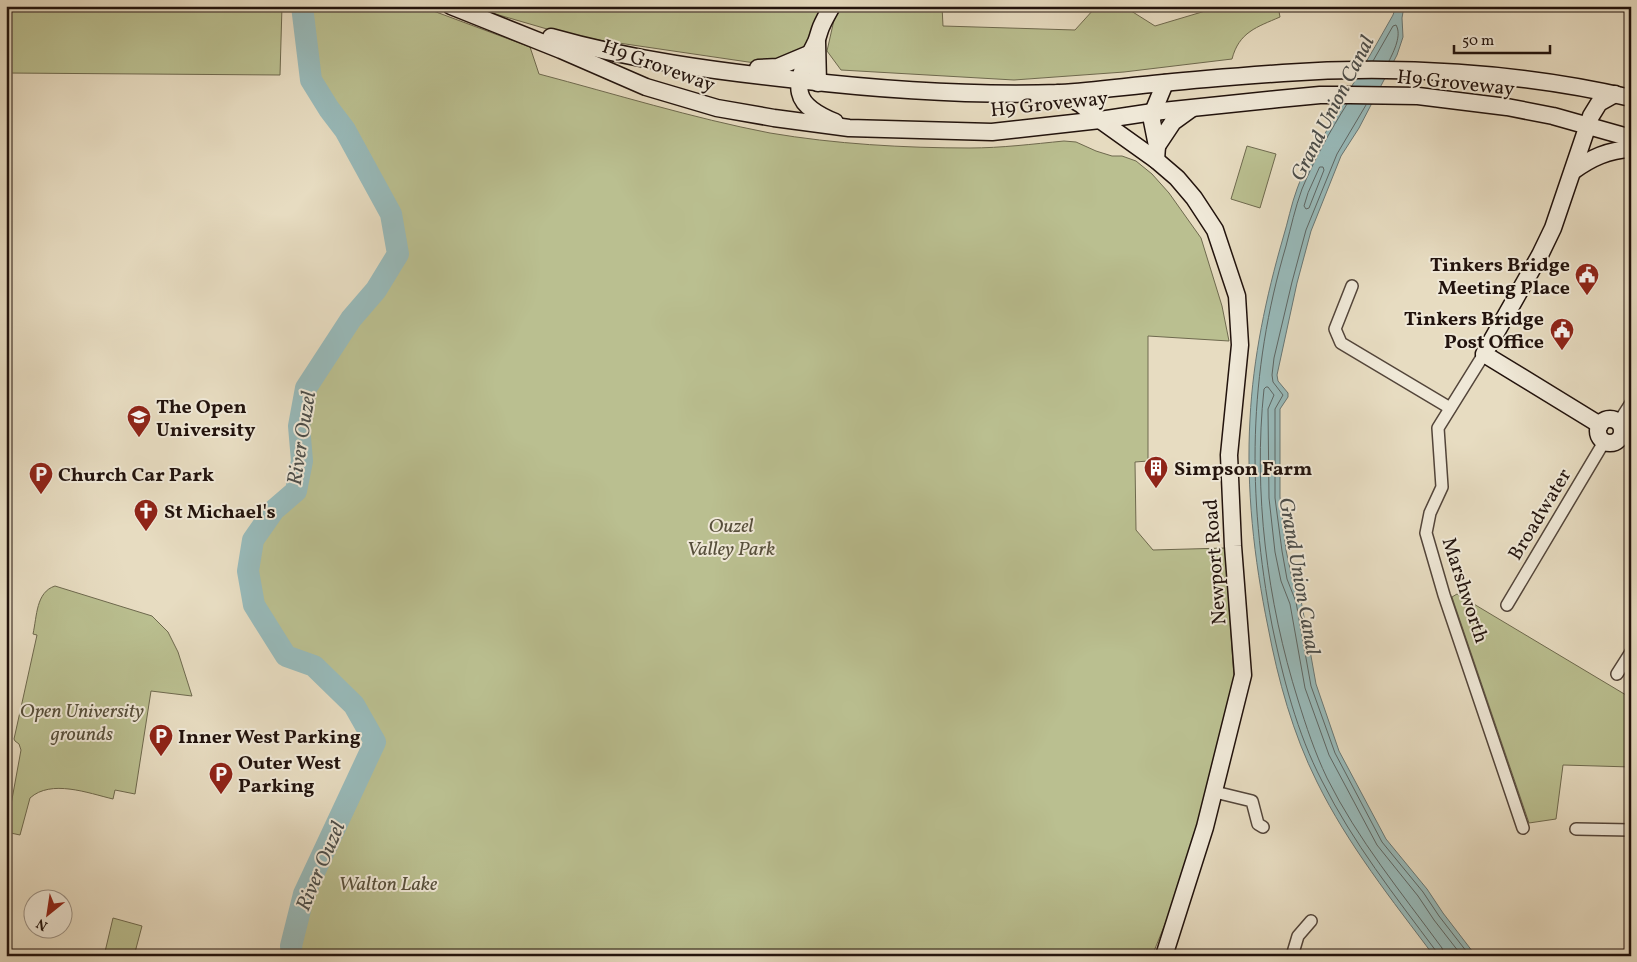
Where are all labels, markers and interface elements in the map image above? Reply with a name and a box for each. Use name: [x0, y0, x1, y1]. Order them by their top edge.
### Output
scale bar: [1454, 22, 1551, 54]
water label: Grand Union Canal: [1284, 31, 1382, 186]
text: 50 m: [1462, 31, 1494, 52]
street label: H9 Groveway: [598, 34, 719, 100]
street label: H9 Groveway: [1396, 64, 1516, 104]
street label: H9 Groveway: [989, 85, 1110, 125]
place label: Tinkers Bridge Meeting Place: [1430, 252, 1570, 303]
public building icon: Tinkers Bridge Meeting Place: [1574, 262, 1600, 296]
place label: Tinkers Bridge Post Office: [1404, 306, 1544, 357]
public building icon: Tinkers Bridge Post Office: [1549, 317, 1575, 351]
water label: River Ouzel: [281, 389, 324, 487]
place label: The Open University: [156, 394, 255, 445]
school or university icon: The Open University: [126, 404, 152, 438]
building icon: Simpson Farm: [1143, 455, 1169, 489]
place label: Simpson Farm: [1174, 456, 1312, 484]
parking icon: Church Car Park: [28, 461, 54, 495]
place label: Church Car Park: [58, 462, 214, 490]
street label: Broadwater: [1502, 464, 1579, 566]
water label: Grand Union Canal: [1270, 495, 1327, 657]
church icon: St Michael's: [133, 498, 159, 532]
street label: Newport Road: [1198, 498, 1234, 626]
place label: St Michael's: [164, 499, 276, 527]
park label: Ouzel Valley Park: [687, 513, 775, 564]
street label: Marshworth: [1434, 534, 1494, 647]
park label: Open University grounds: [20, 698, 144, 749]
parking icon: Inner West Parking: [148, 723, 174, 757]
place label: Inner West Parking: [178, 724, 361, 752]
place label: Outer West Parking: [238, 750, 341, 801]
parking icon: Outer West Parking: [208, 761, 234, 795]
water label: River Ouzel: [290, 817, 353, 916]
park label: Walton Lake: [339, 871, 438, 899]
north arrow: [22, 890, 72, 940]
text: N: [33, 913, 51, 935]

